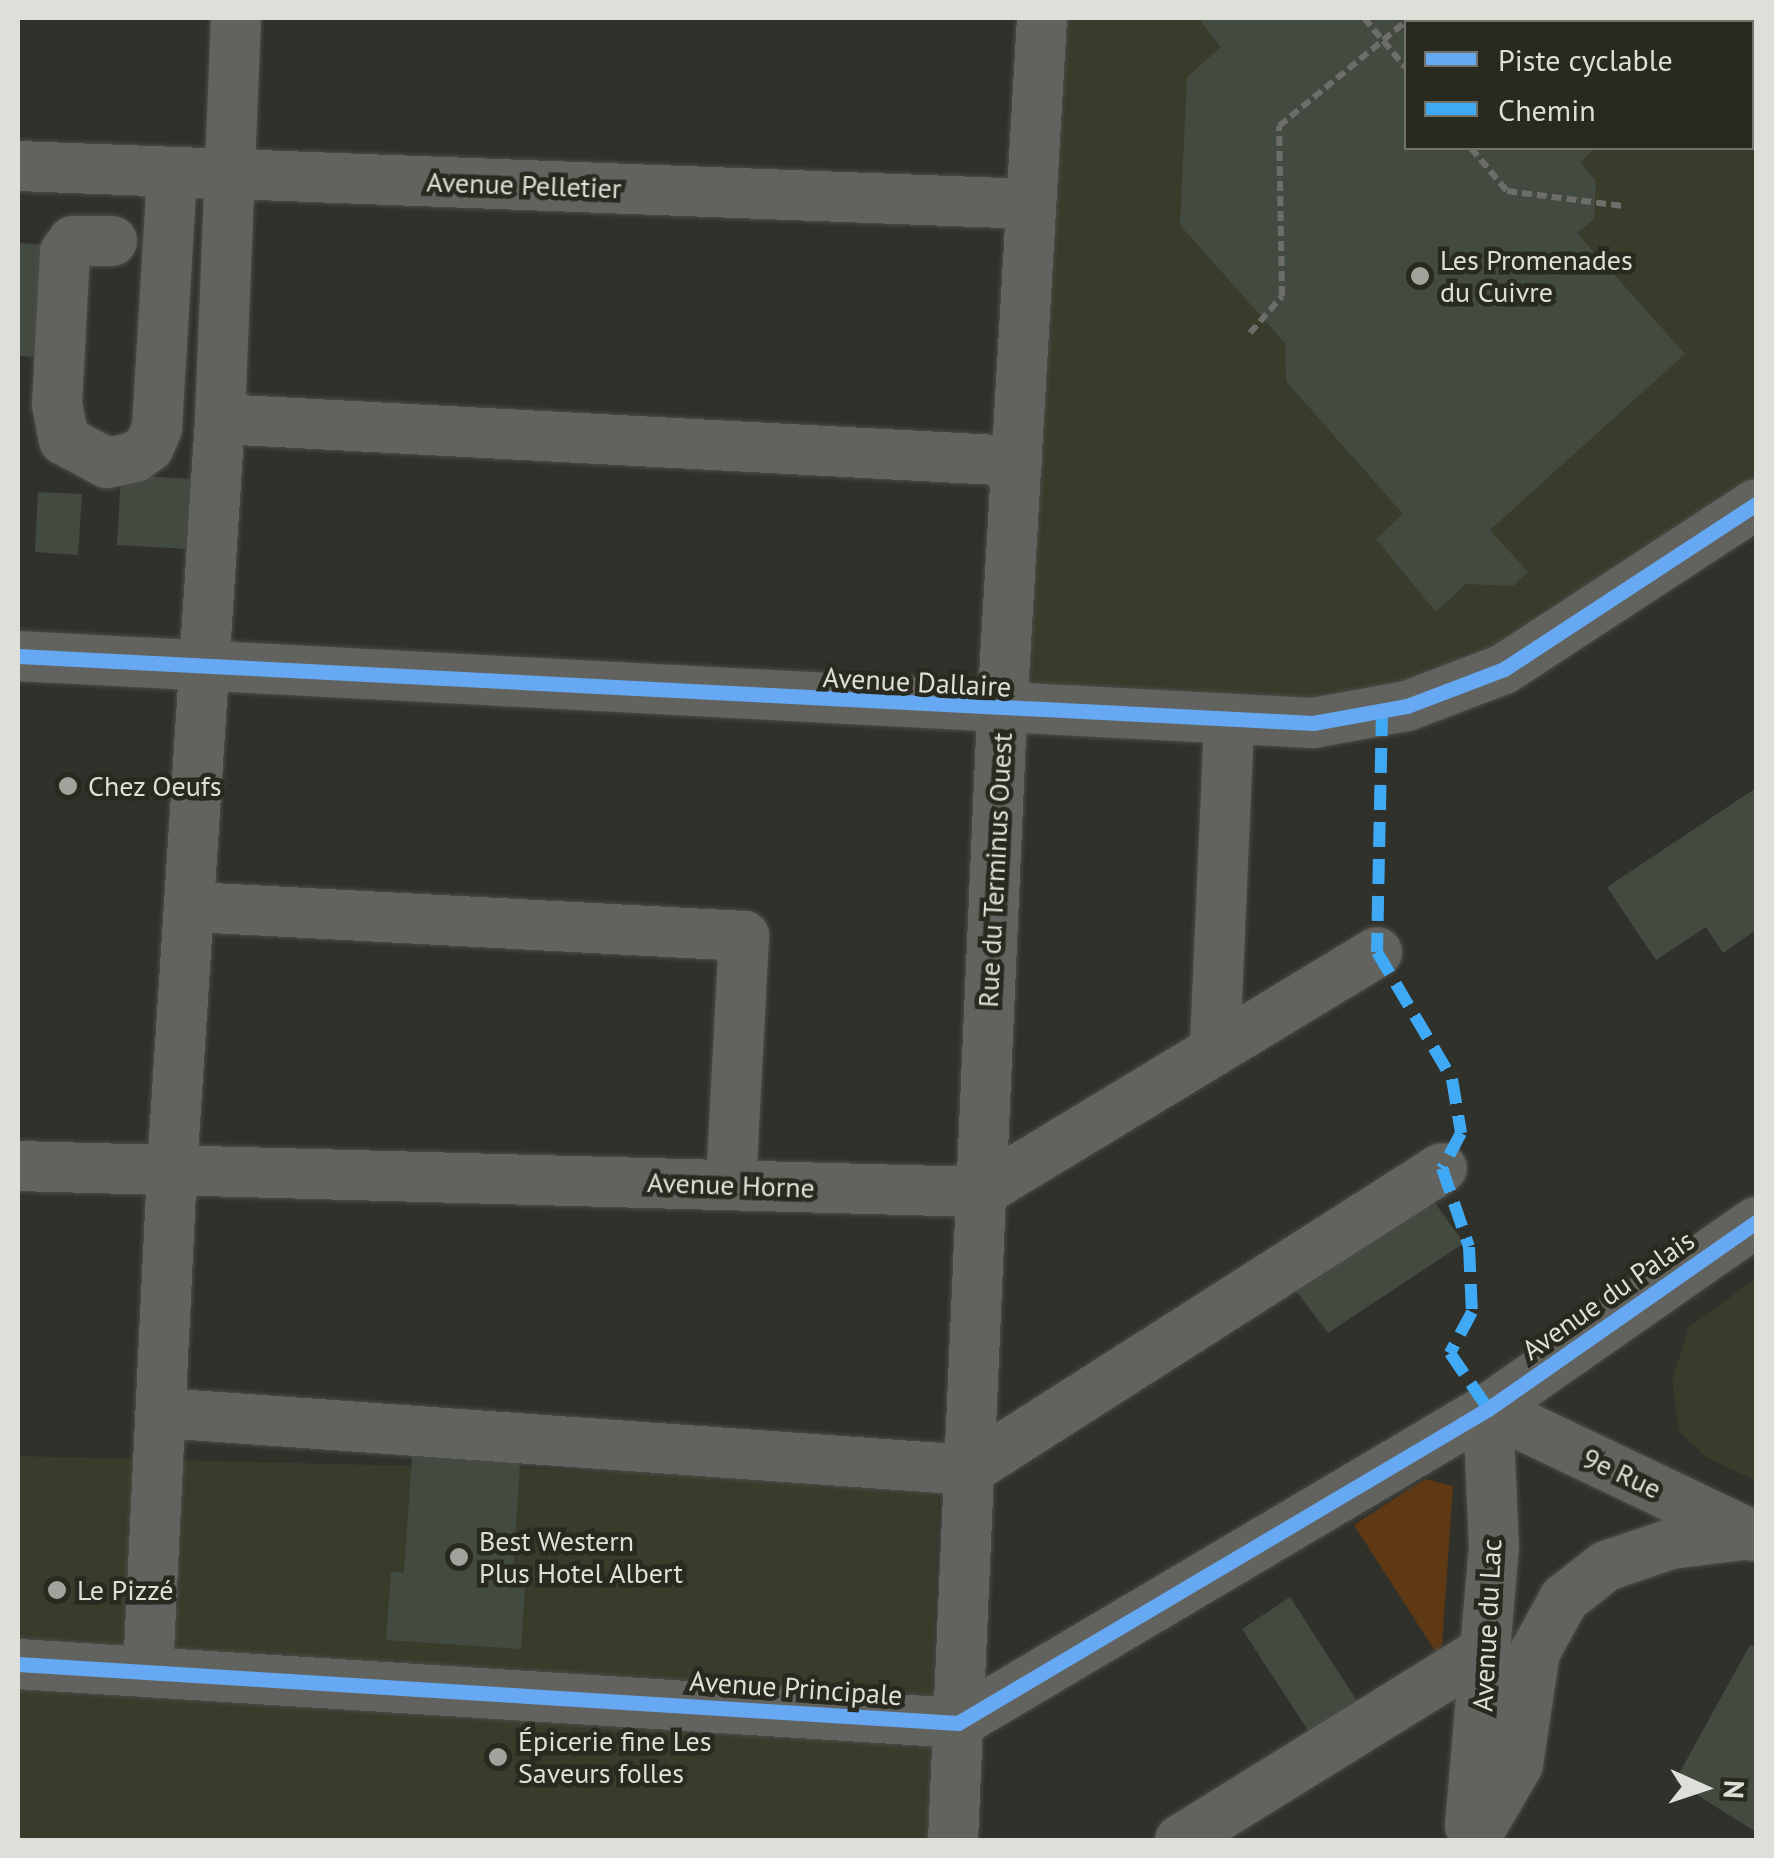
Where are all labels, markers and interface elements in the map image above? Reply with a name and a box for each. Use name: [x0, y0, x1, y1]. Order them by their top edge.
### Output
legend: [1404, 20, 1754, 150]
text: Piste cyclable: [1498, 40, 1673, 79]
text: Chemin: [1498, 90, 1596, 129]
street label: Avenue Pelletier: [426, 165, 622, 205]
place label: Les Promenades du Cuivre: [1440, 243, 1633, 309]
marker: Les Promenades du Cuivre: [1409, 265, 1431, 287]
street label: Avenue Dallaire: [822, 660, 1012, 704]
street label: Rue du Terminus Ouest: [971, 731, 1019, 1009]
place label: Chez Oeufs: [88, 769, 222, 803]
marker: Chez Oeufs: [57, 775, 79, 797]
street label: Avenue Horne: [647, 1165, 815, 1205]
street label: Avenue du Palais: [1515, 1223, 1701, 1367]
street label: 9e Rue: [1577, 1440, 1667, 1506]
place label: Best Western Plus Hotel Albert: [479, 1524, 684, 1590]
street label: Avenue du Lac: [1466, 1538, 1508, 1712]
marker: Best Western Plus Hotel Albert: [448, 1546, 470, 1568]
place label: Le Pizzé: [77, 1573, 173, 1607]
marker: Le Pizzé: [46, 1579, 68, 1601]
street label: Avenue Principale: [688, 1664, 904, 1712]
place label: Épicerie fine Les Saveurs folles: [518, 1724, 712, 1790]
north arrow: [1654, 1738, 1754, 1838]
marker: Épicerie fine Les Saveurs folles: [487, 1746, 509, 1768]
text: N: [1716, 1779, 1753, 1800]

